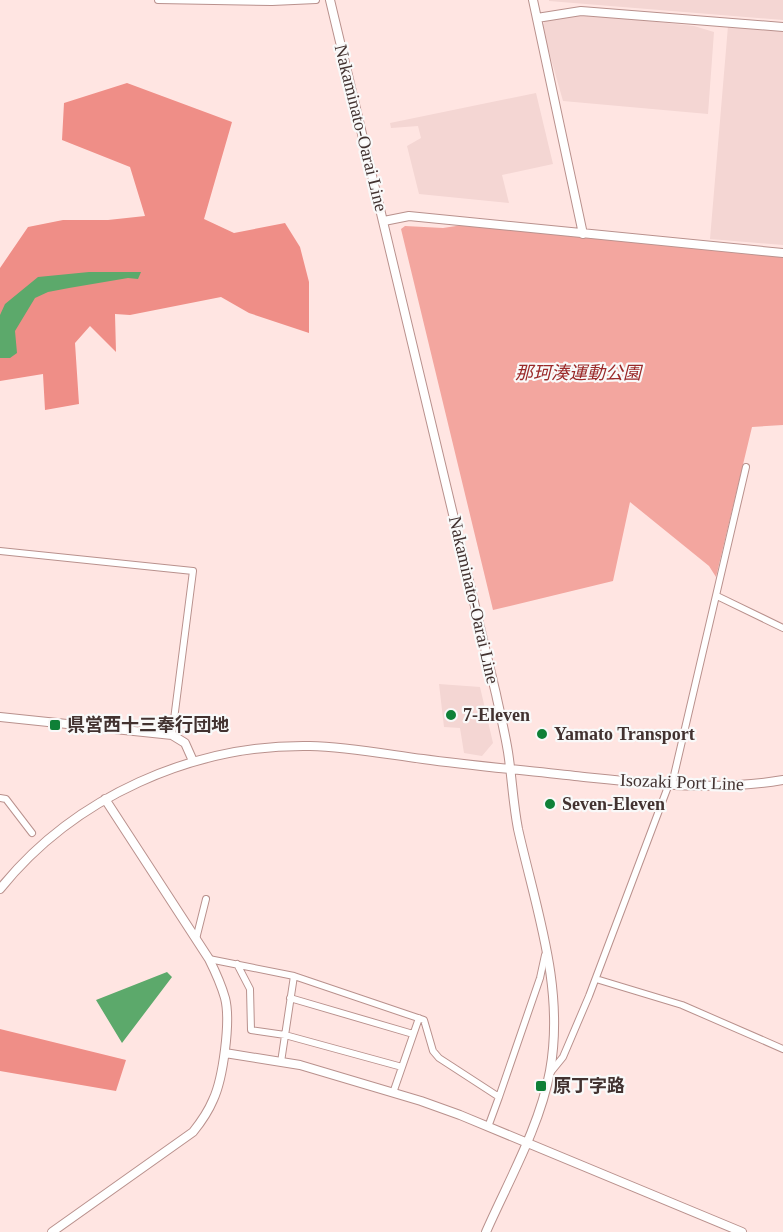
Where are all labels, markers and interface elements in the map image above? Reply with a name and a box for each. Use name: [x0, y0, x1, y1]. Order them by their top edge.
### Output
street label: Nakaminato-Oarai Line: [331, 42, 391, 214]
park label: 那珂湊運動公園: [515, 363, 644, 383]
street label: Nakaminato-Oarai Line: [445, 514, 503, 686]
place label: 7-Eleven: [463, 705, 530, 725]
marker: 7-Eleven: [444, 708, 458, 722]
place label: 県営西十三奉行団地: [67, 714, 229, 735]
marker: 県営西十三奉行団地: [48, 718, 62, 732]
place label: Yamato Transport: [554, 724, 695, 744]
marker: Yamato Transport: [535, 727, 549, 741]
street label: Isozaki Port Line: [620, 770, 744, 794]
place label: Seven-Eleven: [562, 794, 665, 814]
marker: Seven-Eleven: [543, 797, 557, 811]
place label: 原丁字路: [553, 1076, 625, 1096]
marker: 原丁字路: [534, 1079, 548, 1093]

